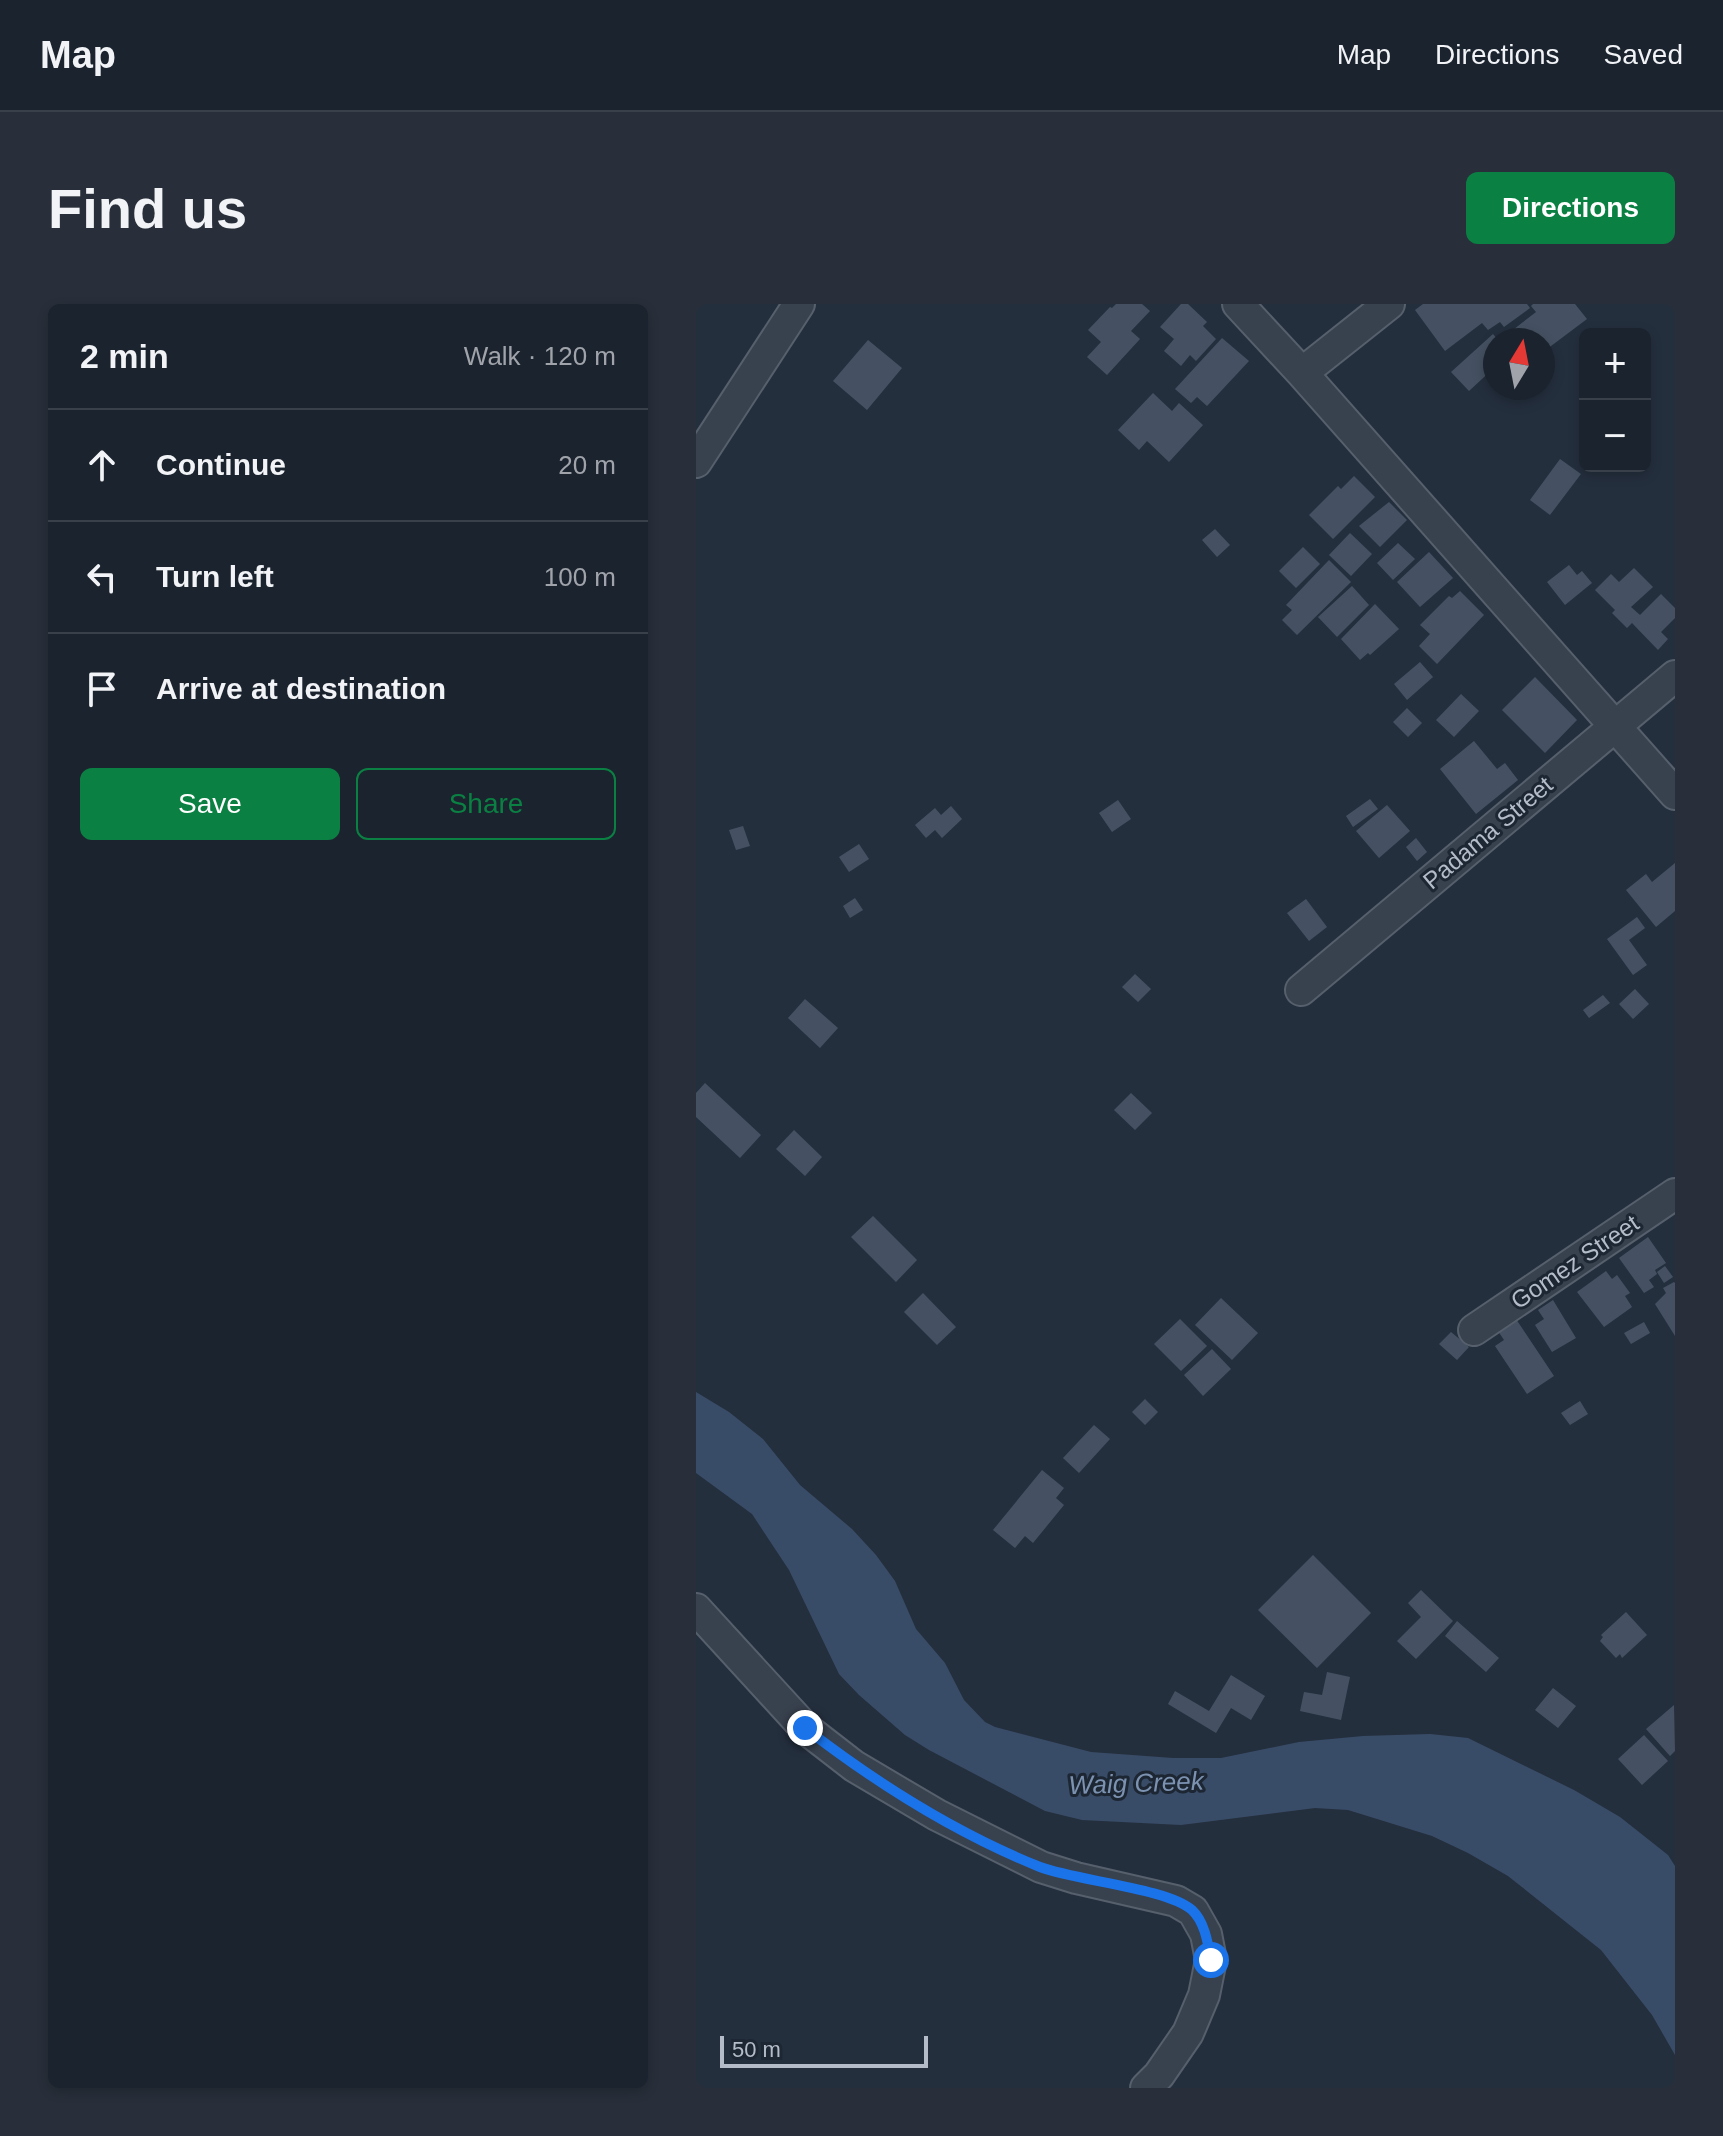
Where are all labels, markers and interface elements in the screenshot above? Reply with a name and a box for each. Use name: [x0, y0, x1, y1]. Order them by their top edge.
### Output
text: Map: [40, 34, 116, 76]
text: Map: [1337, 39, 1391, 70]
text: Directions: [1435, 39, 1560, 70]
text: Saved: [1604, 39, 1683, 70]
button: Directions: [1466, 172, 1675, 244]
text: Find us: [48, 177, 247, 240]
north arrow: [1483, 328, 1555, 400]
map controls: [1579, 328, 1651, 472]
button: +: [1579, 328, 1651, 400]
text: 2 min: [80, 337, 169, 375]
text: Walk · 120 m: [464, 341, 616, 371]
button: −: [1579, 400, 1651, 472]
icon: ahead: [80, 443, 124, 487]
text: Continue: [156, 448, 286, 481]
text: 20 m: [558, 450, 616, 480]
icon: left: [80, 555, 124, 599]
text: Turn left: [156, 560, 274, 593]
text: 100 m: [544, 562, 616, 592]
icon: arrive: [80, 667, 124, 711]
text: Arrive at destination: [156, 672, 446, 705]
button: Save: [80, 768, 340, 840]
button: Share: [356, 768, 616, 840]
street label: Padama Street: [1418, 771, 1558, 894]
street label: Gomez Street: [1506, 1209, 1644, 1314]
route end: [787, 1710, 823, 1746]
water label: Waig Creek: [1068, 1766, 1206, 1800]
route start: [1193, 1942, 1229, 1978]
scale bar: [720, 2032, 928, 2068]
text: 50 m: [732, 2037, 781, 2062]

